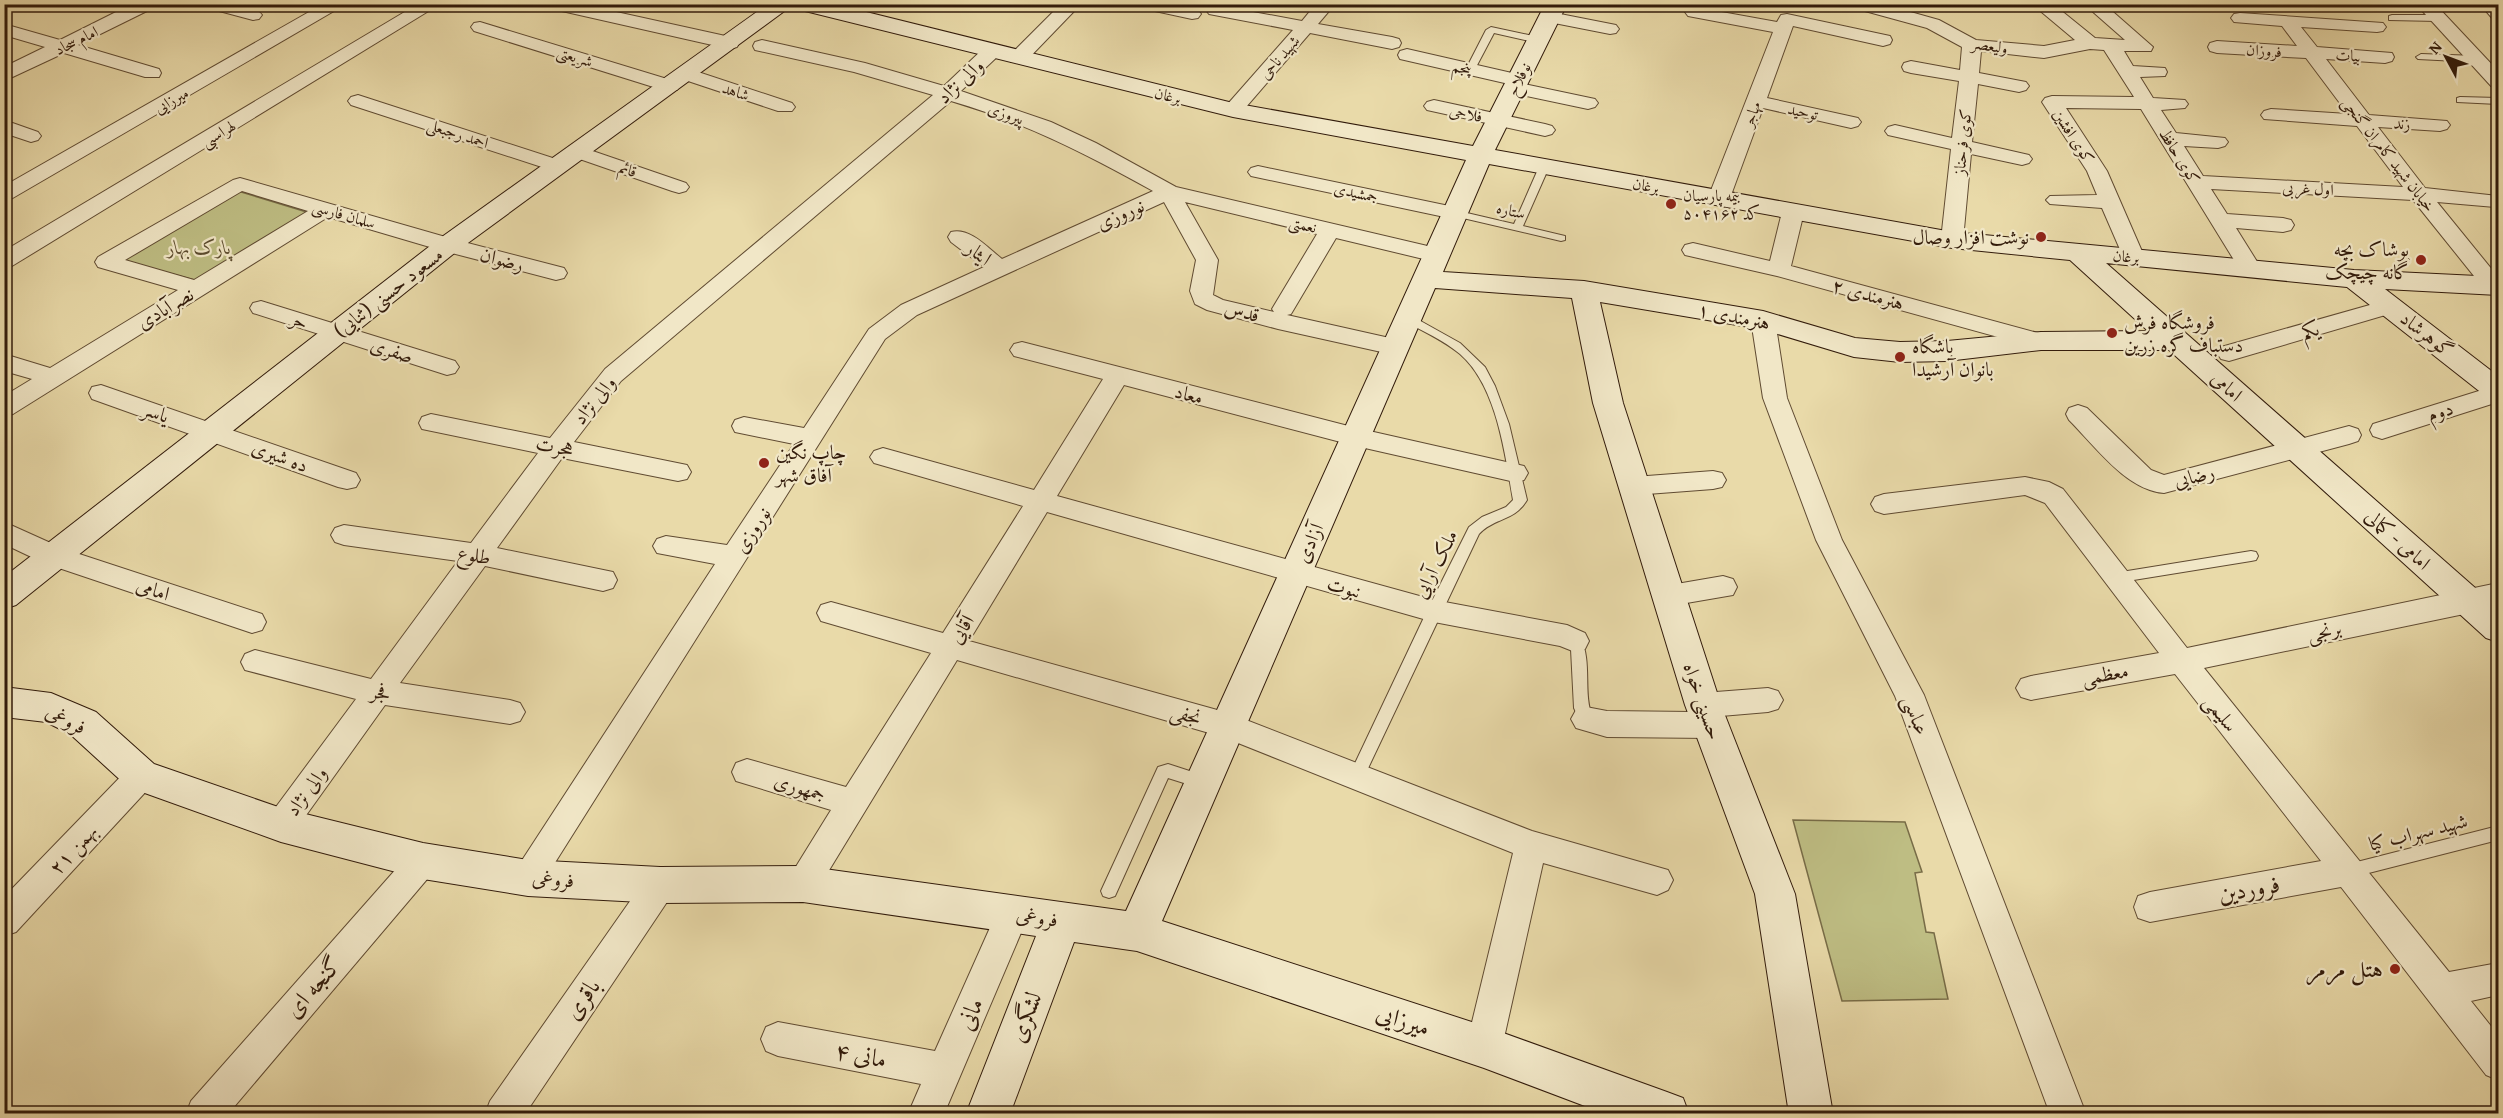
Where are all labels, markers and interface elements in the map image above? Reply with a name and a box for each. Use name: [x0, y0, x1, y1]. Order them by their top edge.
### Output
street label: امام سجاد: [50, 19, 103, 64]
north arrow: [2416, 27, 2476, 87]
street label: شهید ناحی: [1253, 29, 1305, 85]
street label: ولیعصر: [1968, 30, 2010, 60]
text: N: [2422, 35, 2447, 59]
street label: فروزان: [2245, 37, 2283, 63]
street label: شریعتی: [554, 39, 596, 73]
street label: بیات: [2335, 42, 2361, 68]
street label: والی نژاد: [930, 51, 990, 110]
street label: پنجم: [1449, 53, 1475, 85]
street label: نوفلاح: [1499, 58, 1539, 101]
street label: شاهد: [719, 75, 753, 107]
street label: میرزایی: [149, 80, 193, 120]
street label: برغان: [1152, 80, 1184, 110]
street label: خیابان شهید کامران گنجی: [2336, 91, 2442, 217]
street label: پیروزی: [985, 96, 1028, 131]
street label: توحید: [1786, 96, 1821, 126]
street label: مهاجر: [1734, 97, 1767, 132]
street label: فلاحی: [1447, 98, 1485, 128]
street label: کوی افشین: [2047, 104, 2101, 168]
street label: کوی فرحناز: [1946, 108, 1977, 178]
street label: زند: [2393, 111, 2411, 135]
street label: احمد رجبعلی: [424, 112, 492, 154]
street label: لهراسبی: [196, 113, 241, 155]
street label: کوی حافظ: [2153, 123, 2207, 189]
street label: قائم: [615, 155, 640, 186]
street label: برغان: [1631, 171, 1661, 199]
street label: اول غربی: [2282, 175, 2334, 201]
street label: جمشیدی: [1332, 176, 1380, 208]
place label: بیمه پارسیان کد ۵۰۴۱۶۲: [1683, 183, 1760, 225]
street label: نوروزی: [1091, 190, 1149, 237]
street label: سلمان فارسی: [310, 194, 378, 234]
street label: ستاره: [1494, 195, 1528, 225]
marker: بیمه پارسیان کد ۵۰۴۱۶۲: [1664, 197, 1678, 211]
street label: نعمتی: [1287, 209, 1319, 239]
place label: نوشت افزار وصال: [1912, 222, 2029, 251]
marker: نوشت افزار وصال: [2034, 230, 2048, 244]
park label: پارک‌ بهار: [165, 232, 234, 262]
street label: ایثار: [959, 232, 998, 272]
place label: پوشاک بچه گانه چیچک: [2325, 234, 2410, 286]
street label: رضوان: [477, 239, 527, 278]
street label: مسعود حسنی (ثنایی): [327, 240, 449, 344]
street label: برغان: [2112, 243, 2141, 269]
marker: پوشاک بچه گانه چیچک: [2414, 253, 2428, 267]
street label: هنرمندی ۲: [1829, 270, 1907, 317]
street label: نصرآبادی: [131, 279, 199, 336]
street label: قدس: [1221, 292, 1263, 329]
street label: هنرمندی ۱: [1695, 294, 1773, 337]
street label: حر: [284, 302, 312, 336]
street label: گوهرشاد: [2394, 303, 2460, 364]
place label: فروشگاه فرش دستباف گره زرین: [2124, 307, 2243, 359]
street label: یکم: [2297, 313, 2325, 351]
marker: فروشگاه فرش دستباف گره زرین: [2105, 326, 2119, 340]
street label: صفری: [367, 329, 417, 370]
place label: باشگاه بانوان آرشیدا: [1912, 331, 1994, 383]
marker: باشگاه بانوان آرشیدا: [1893, 350, 1907, 364]
street label: امامی: [2205, 363, 2250, 408]
street label: والی نژاد: [565, 369, 622, 430]
street label: معاد: [1172, 376, 1207, 411]
street label: یاسر: [137, 393, 174, 430]
street label: دوم: [2423, 393, 2458, 432]
street label: هجرت: [534, 428, 577, 463]
street label: ده شیری: [248, 432, 313, 479]
place label: چاپ نگین آفاق شهر: [774, 437, 846, 489]
marker: چاپ نگین آفاق شهر: [757, 456, 771, 470]
street label: رضایی: [2170, 456, 2217, 495]
street label: نوروزی: [726, 501, 777, 559]
street label: امامی - کمالی: [2359, 501, 2438, 576]
street label: آزادی: [1287, 516, 1331, 567]
street label: ملک آرایی: [1405, 524, 1464, 603]
street label: طلوع: [454, 537, 493, 576]
street label: نبوت: [1324, 568, 1364, 605]
street label: امامی: [133, 569, 174, 608]
street label: آقایی: [940, 606, 982, 649]
street label: برنجی: [2304, 613, 2344, 648]
street label: معظمی: [2079, 655, 2131, 692]
street label: حسینی خواه: [1676, 658, 1730, 744]
street label: فجر: [367, 675, 393, 708]
street label: سلیمی: [2197, 688, 2246, 738]
street label: عباسی: [1895, 691, 1937, 739]
street label: نجفی: [1167, 695, 1205, 733]
street label: فروغی: [41, 696, 92, 741]
street label: والی نژاد: [278, 760, 334, 822]
street label: جمهوری: [771, 765, 830, 808]
street label: شهید سهراب کیا: [2365, 805, 2470, 858]
street label: ۲۱ بهمن: [42, 817, 104, 880]
street label: فروغی: [531, 863, 575, 894]
street label: فروردین: [2215, 866, 2283, 911]
street label: فروغی: [1014, 899, 1060, 934]
street label: گنجه ای: [276, 948, 350, 1025]
place label: هتل مرمر: [2306, 951, 2383, 986]
marker: هتل مرمر: [2388, 962, 2402, 976]
street label: باقری: [555, 971, 608, 1027]
street label: لشگری: [999, 986, 1050, 1047]
street label: مانی: [947, 992, 992, 1036]
street label: میرزایی: [1372, 994, 1435, 1045]
street label: مانی ۴: [832, 1032, 890, 1077]

